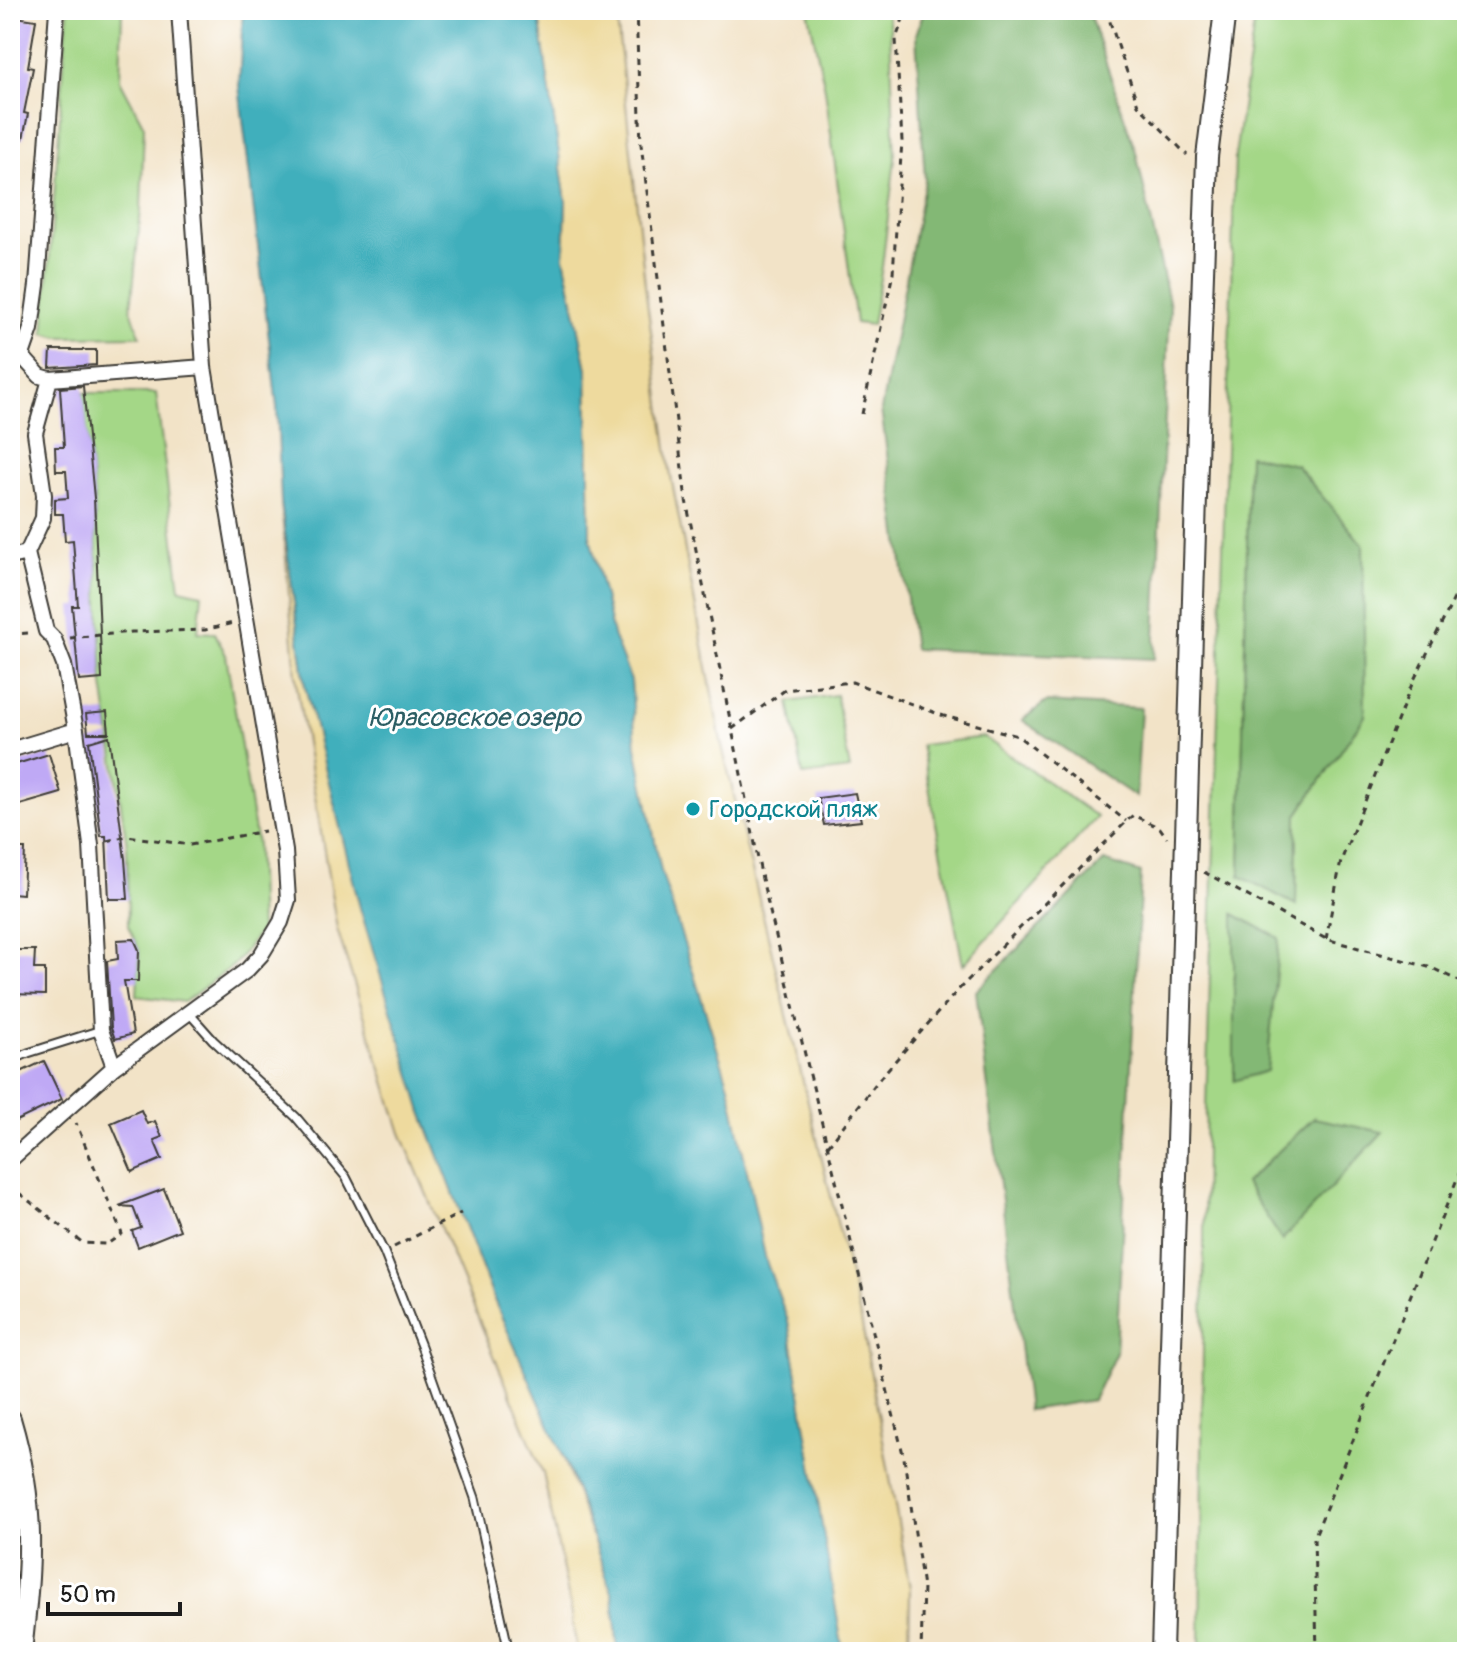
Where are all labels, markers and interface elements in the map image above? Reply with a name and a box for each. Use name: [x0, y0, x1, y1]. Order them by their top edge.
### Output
water label: Юрасовское озеро: [369, 702, 583, 734]
place label: Городской пляж: [709, 795, 878, 824]
marker: Городской пляж: [684, 800, 702, 818]
scale bar: [48, 1566, 180, 1616]
text: 50 m: [60, 1580, 116, 1609]

